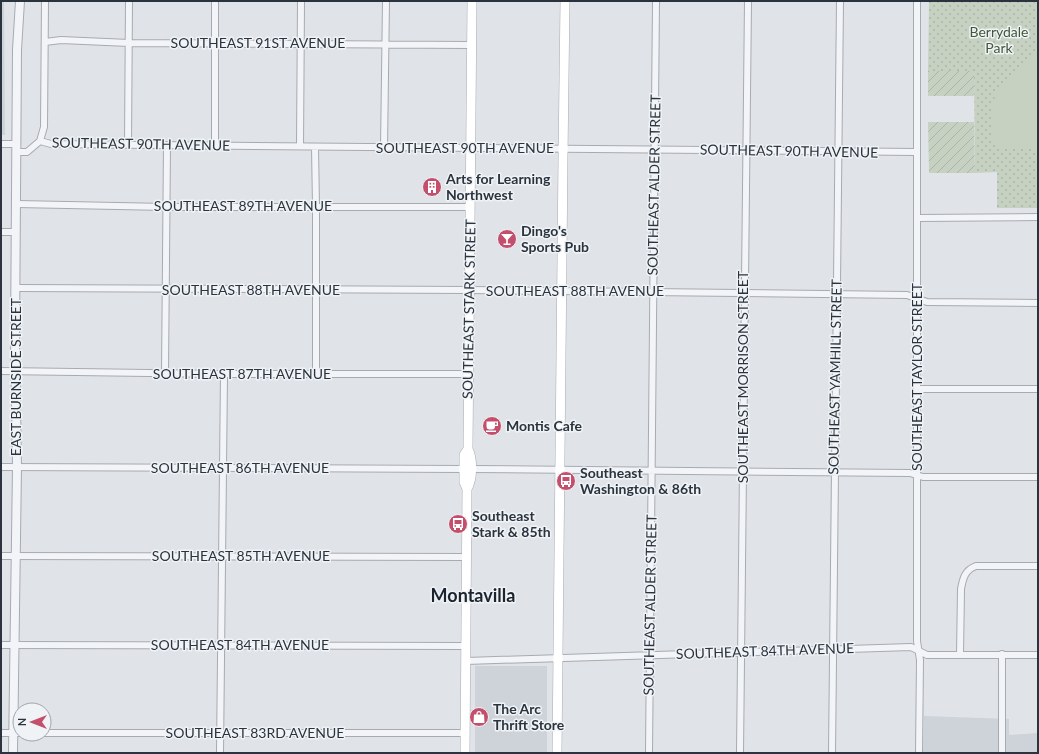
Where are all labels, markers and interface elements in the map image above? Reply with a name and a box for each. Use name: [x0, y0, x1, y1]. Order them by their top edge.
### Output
park label: Berrydale Park: [969, 23, 1029, 56]
street label: SOUTHEAST 91ST AVENUE: [171, 34, 345, 51]
street label: SOUTHEAST ALDER STREET: [643, 94, 664, 276]
street label: SOUTHEAST 90TH AVENUE: [52, 133, 230, 154]
street label: SOUTHEAST 90TH AVENUE: [376, 139, 554, 156]
street label: SOUTHEAST 90TH AVENUE: [700, 140, 878, 161]
place label: Arts for Learning Northwest: [445, 170, 551, 203]
building icon: Arts for Learning Northwest: [421, 176, 443, 198]
street label: SOUTHEAST 89TH AVENUE: [154, 197, 332, 214]
street label: SOUTHEAST STARK STREET: [458, 218, 479, 399]
place label: Dingo's Sports Pub: [521, 222, 589, 255]
bar icon: Dingo's Sports Pub: [496, 228, 518, 250]
street label: SOUTHEAST MORRISON STREET: [734, 270, 751, 483]
street label: SOUTHEAST YAMHILL STREET: [824, 278, 845, 475]
street label: SOUTHEAST 88TH AVENUE: [162, 281, 340, 298]
street label: SOUTHEAST 88TH AVENUE: [486, 282, 664, 299]
street label: SOUTHEAST TAYLOR STREET: [908, 282, 925, 471]
street label: EAST BURNSIDE STREET: [7, 297, 24, 456]
street label: SOUTHEAST 87TH AVENUE: [153, 365, 331, 382]
cafe icon: Montis Cafe: [481, 415, 503, 437]
place label: Montis Cafe: [506, 417, 582, 434]
street label: SOUTHEAST 86TH AVENUE: [151, 459, 329, 476]
place label: Southeast Washington & 86th: [580, 464, 701, 497]
bus stop icon: Southeast Washington & 86th: [555, 470, 577, 492]
place label: Southeast Stark & 85th: [472, 507, 551, 540]
bus stop icon: Southeast Stark & 85th: [447, 513, 469, 535]
street label: SOUTHEAST ALDER STREET: [639, 514, 660, 696]
street label: SOUTHEAST 85TH AVENUE: [152, 547, 330, 564]
district label: Montavilla: [431, 584, 515, 606]
street label: SOUTHEAST 84TH AVENUE: [151, 636, 329, 653]
street label: SOUTHEAST 84TH AVENUE: [676, 639, 854, 662]
place label: The Arc Thrift Store: [493, 700, 565, 733]
north arrow: [12, 702, 52, 742]
shop icon: The Arc Thrift Store: [468, 706, 490, 728]
text: N: [15, 718, 28, 726]
street label: SOUTHEAST 83RD AVENUE: [166, 724, 344, 741]

